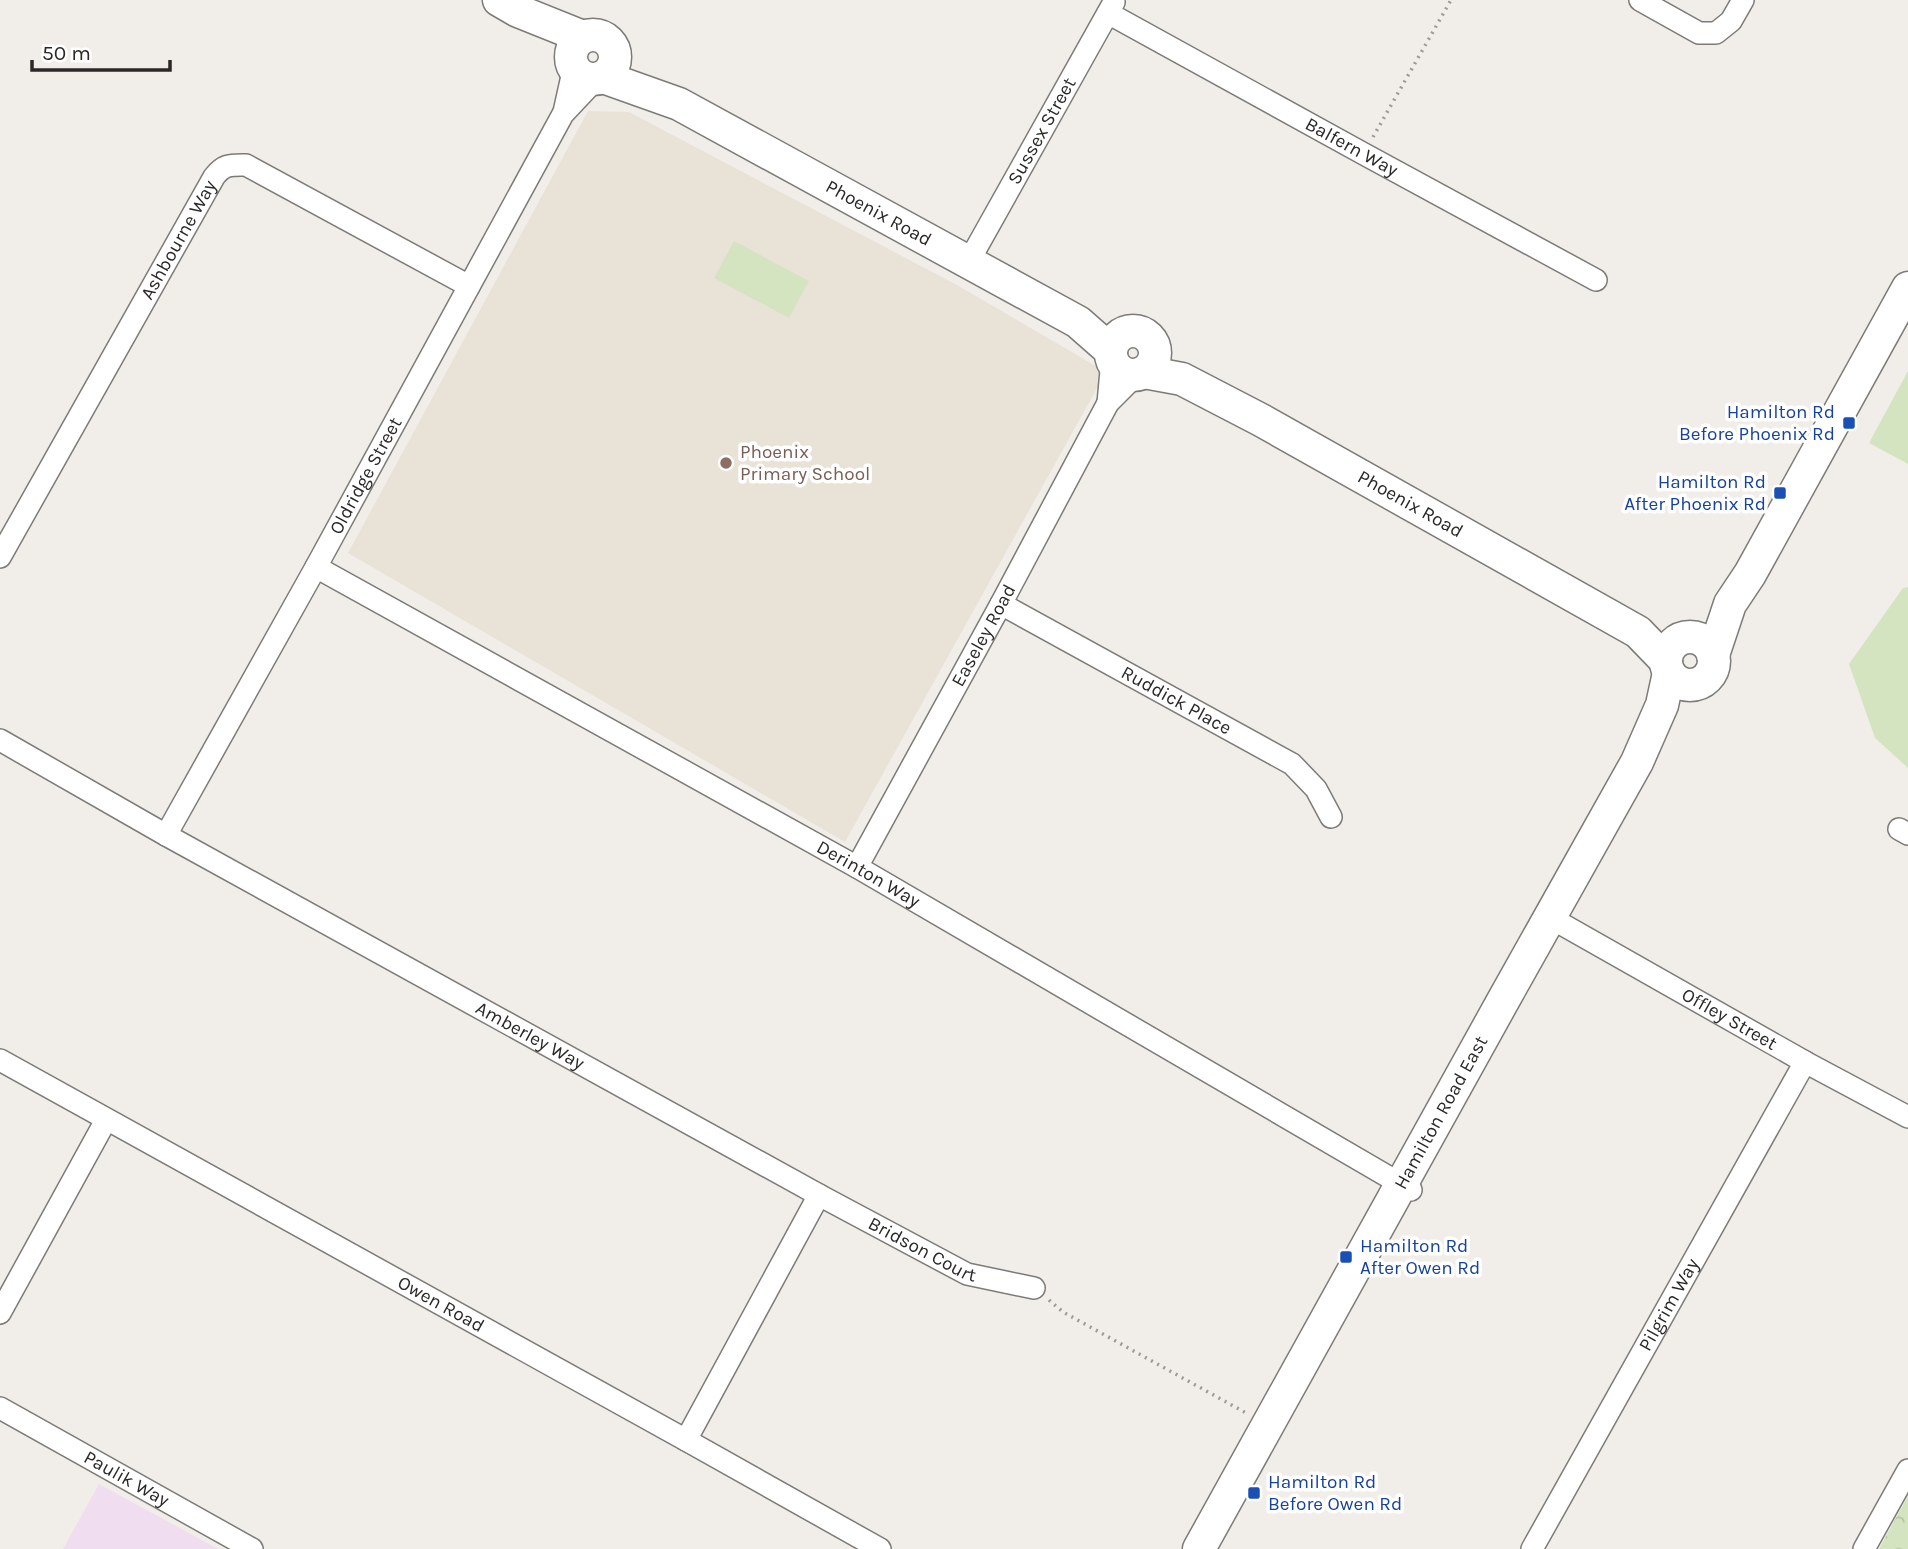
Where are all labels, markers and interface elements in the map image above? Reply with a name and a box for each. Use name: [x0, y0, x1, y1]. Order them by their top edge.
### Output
scale bar: [32, 28, 170, 72]
text: 50 m: [42, 41, 91, 65]
street label: Sussex Street: [1003, 74, 1081, 188]
street label: Balfern Way: [1301, 113, 1402, 181]
street label: Phoenix Road: [822, 175, 935, 251]
street label: Ashbourne Way: [136, 176, 221, 304]
place label: Hamilton Rd Before Phoenix Rd: [1679, 401, 1835, 445]
street label: Oldridge Street: [325, 414, 406, 538]
marker: Hamilton Rd Before Phoenix Rd: [1841, 415, 1857, 431]
place label: Phoenix Primary School: [740, 441, 870, 485]
marker: Phoenix Primary School: [718, 455, 734, 471]
street label: Phoenix Road: [1354, 466, 1467, 542]
place label: Hamilton Rd After Phoenix Rd: [1624, 471, 1766, 515]
marker: Hamilton Rd After Phoenix Rd: [1772, 485, 1788, 501]
street label: Easeley Road: [947, 581, 1020, 690]
street label: Ruddick Place: [1117, 661, 1235, 739]
street label: Derinton Way: [813, 836, 924, 912]
street label: Offley Street: [1678, 983, 1781, 1055]
street label: Amberley Way: [472, 997, 588, 1075]
street label: Hamilton Road East: [1390, 1032, 1492, 1193]
street label: Bridson Court: [864, 1212, 978, 1287]
place label: Hamilton Rd After Owen Rd: [1360, 1235, 1480, 1279]
marker: Hamilton Rd After Owen Rd: [1338, 1249, 1354, 1265]
street label: Pilgrim Way: [1634, 1254, 1704, 1355]
street label: Owen Road: [394, 1271, 488, 1337]
street label: Paulik Way: [80, 1446, 173, 1512]
place label: Hamilton Rd Before Owen Rd: [1268, 1471, 1402, 1515]
marker: Hamilton Rd Before Owen Rd: [1246, 1485, 1262, 1501]

